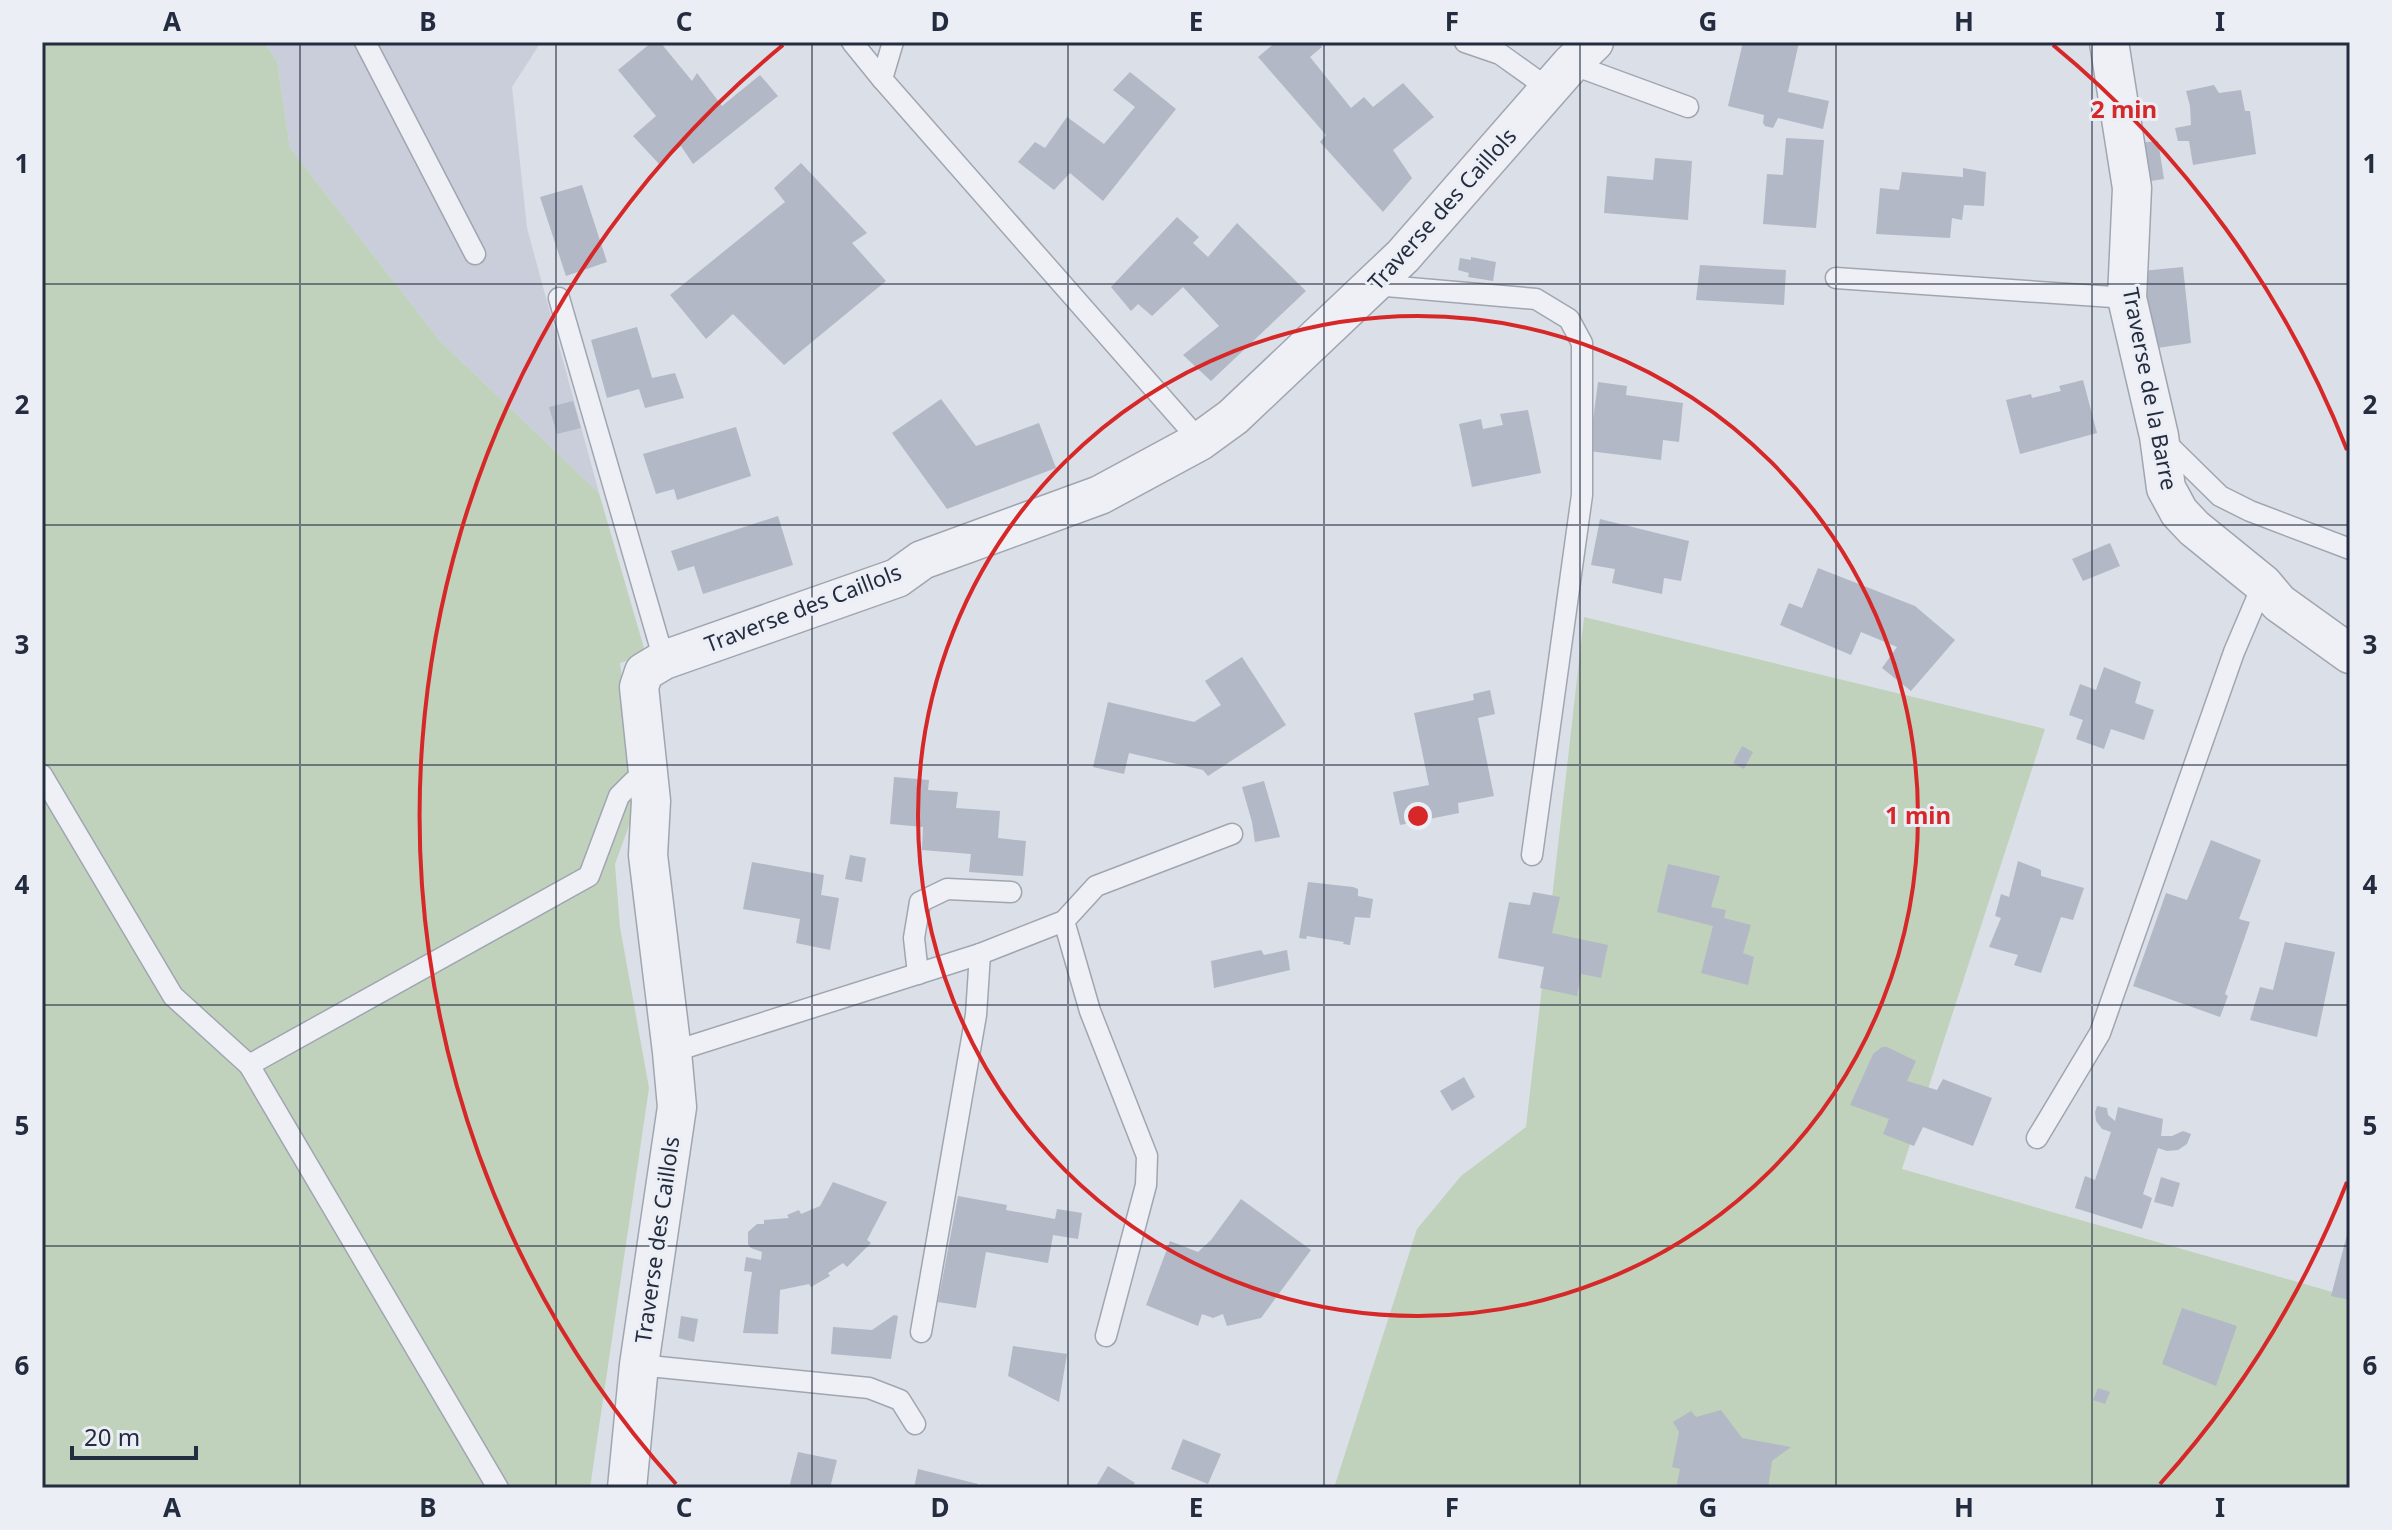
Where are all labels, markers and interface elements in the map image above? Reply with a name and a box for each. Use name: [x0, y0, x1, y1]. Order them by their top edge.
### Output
text: A: [163, 3, 181, 39]
text: B: [419, 3, 437, 39]
text: C: [676, 3, 692, 39]
text: D: [930, 3, 950, 39]
text: E: [1189, 3, 1203, 39]
text: F: [1445, 3, 1459, 39]
text: G: [1699, 3, 1717, 39]
text: H: [1954, 3, 1974, 39]
text: I: [2215, 3, 2225, 39]
text: 2 min: [2091, 92, 2157, 125]
street label: Traverse des Caillols: [1360, 121, 1522, 296]
text: 1: [15, 145, 29, 181]
text: 1: [2363, 145, 2377, 181]
street label: Traverse de la Barre: [2117, 285, 2185, 493]
text: 2: [15, 386, 30, 422]
text: 2: [2363, 386, 2378, 422]
street label: Traverse des Caillols: [700, 556, 905, 658]
text: 3: [15, 626, 29, 662]
text: 3: [2363, 626, 2377, 662]
text: 1 min: [1885, 798, 1951, 831]
centre of rings: [1404, 802, 1432, 830]
text: 4: [15, 866, 30, 902]
text: 4: [2363, 866, 2378, 902]
text: 5: [15, 1107, 29, 1143]
text: 5: [2363, 1107, 2377, 1143]
street label: Traverse des Caillols: [627, 1135, 685, 1345]
text: 6: [15, 1347, 30, 1383]
text: 6: [2363, 1347, 2378, 1383]
scale bar: [72, 1410, 196, 1460]
text: 20 m: [84, 1420, 140, 1453]
text: A: [163, 1489, 181, 1525]
text: B: [419, 1489, 437, 1525]
text: C: [676, 1489, 692, 1525]
text: D: [930, 1489, 950, 1525]
text: E: [1189, 1489, 1203, 1525]
text: F: [1445, 1489, 1459, 1525]
text: G: [1699, 1489, 1717, 1525]
text: H: [1954, 1489, 1974, 1525]
text: I: [2215, 1489, 2225, 1525]

